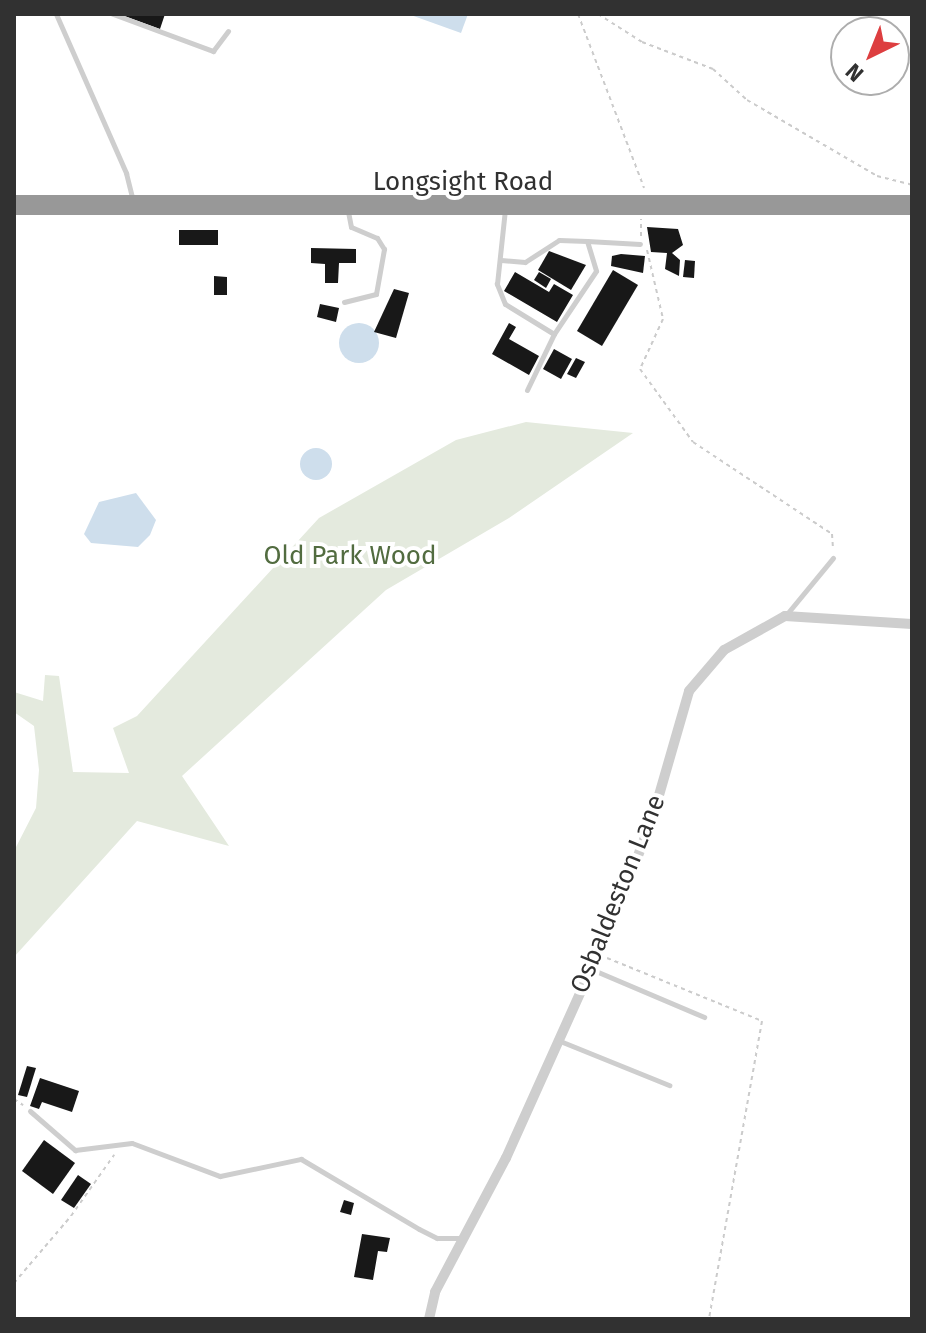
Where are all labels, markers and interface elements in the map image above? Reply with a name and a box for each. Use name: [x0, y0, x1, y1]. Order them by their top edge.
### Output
north arrow: [830, 16, 910, 96]
text: N: [840, 58, 869, 87]
street label: Longsight Road: [373, 166, 553, 198]
park label: Old Park Wood: [263, 540, 437, 572]
street label: Osbaldeston Lane: [564, 790, 672, 998]

